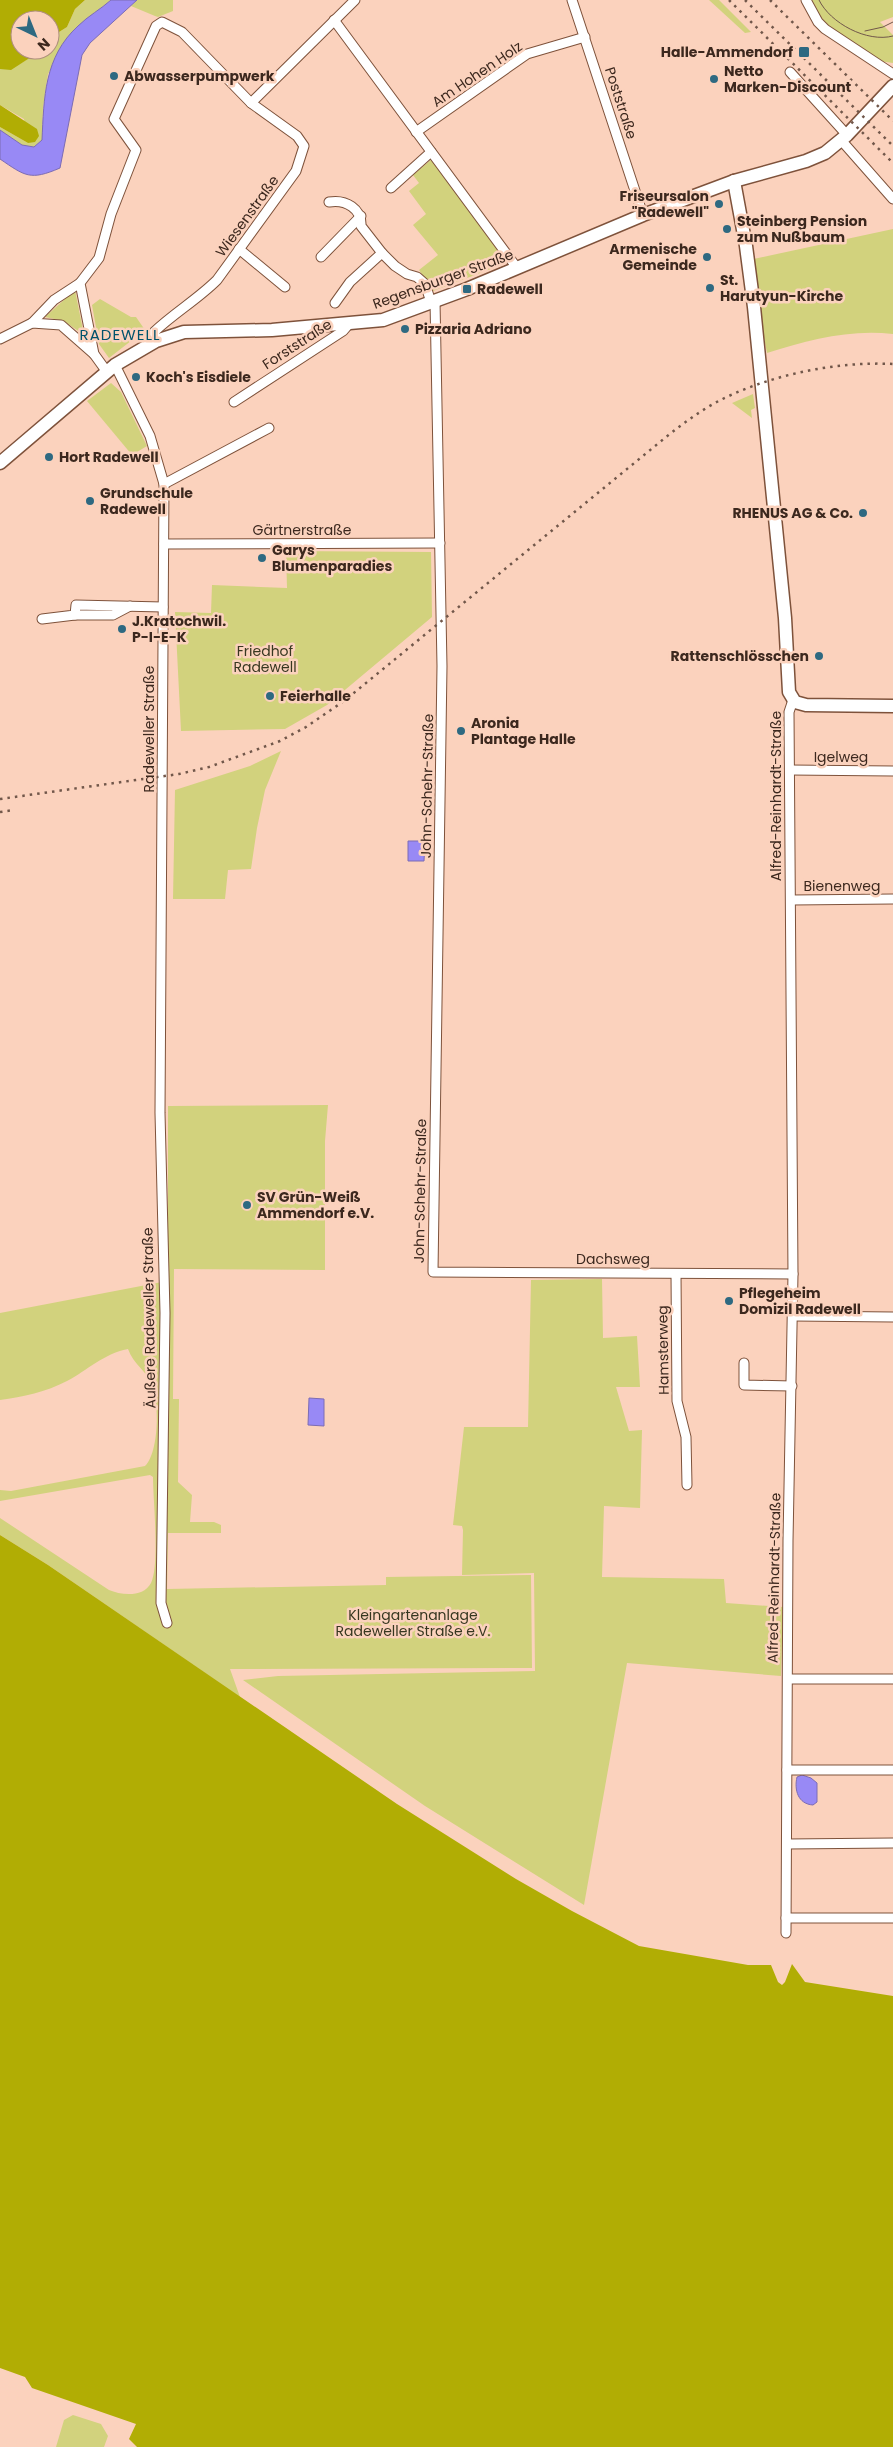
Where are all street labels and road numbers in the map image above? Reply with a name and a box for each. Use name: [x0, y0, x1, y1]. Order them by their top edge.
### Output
street label: Am Hohen Holz: [428, 36, 526, 112]
street label: Poststraße: [600, 64, 642, 142]
street label: Wiesenstraße: [211, 171, 284, 261]
street label: Regensburger Straße: [370, 244, 517, 314]
street label: Forststraße: [258, 314, 336, 374]
street label: Gärtnerstraße: [253, 520, 352, 540]
street label: Radeweller Straße: [139, 665, 159, 793]
street label: Alfred-Reinhardt-Straße: [766, 711, 786, 881]
street label: John-Schehr-Straße: [416, 713, 438, 858]
street label: Igelweg: [814, 747, 868, 767]
street label: Bienenweg: [804, 876, 880, 896]
street label: John-Schehr-Straße: [409, 1118, 431, 1263]
street label: Äußere Radeweller Straße: [137, 1227, 161, 1409]
street label: Dachsweg: [576, 1249, 650, 1269]
street label: Hamsterweg: [652, 1305, 674, 1395]
street label: Alfred-Reinhardt-Straße: [763, 1492, 785, 1663]

